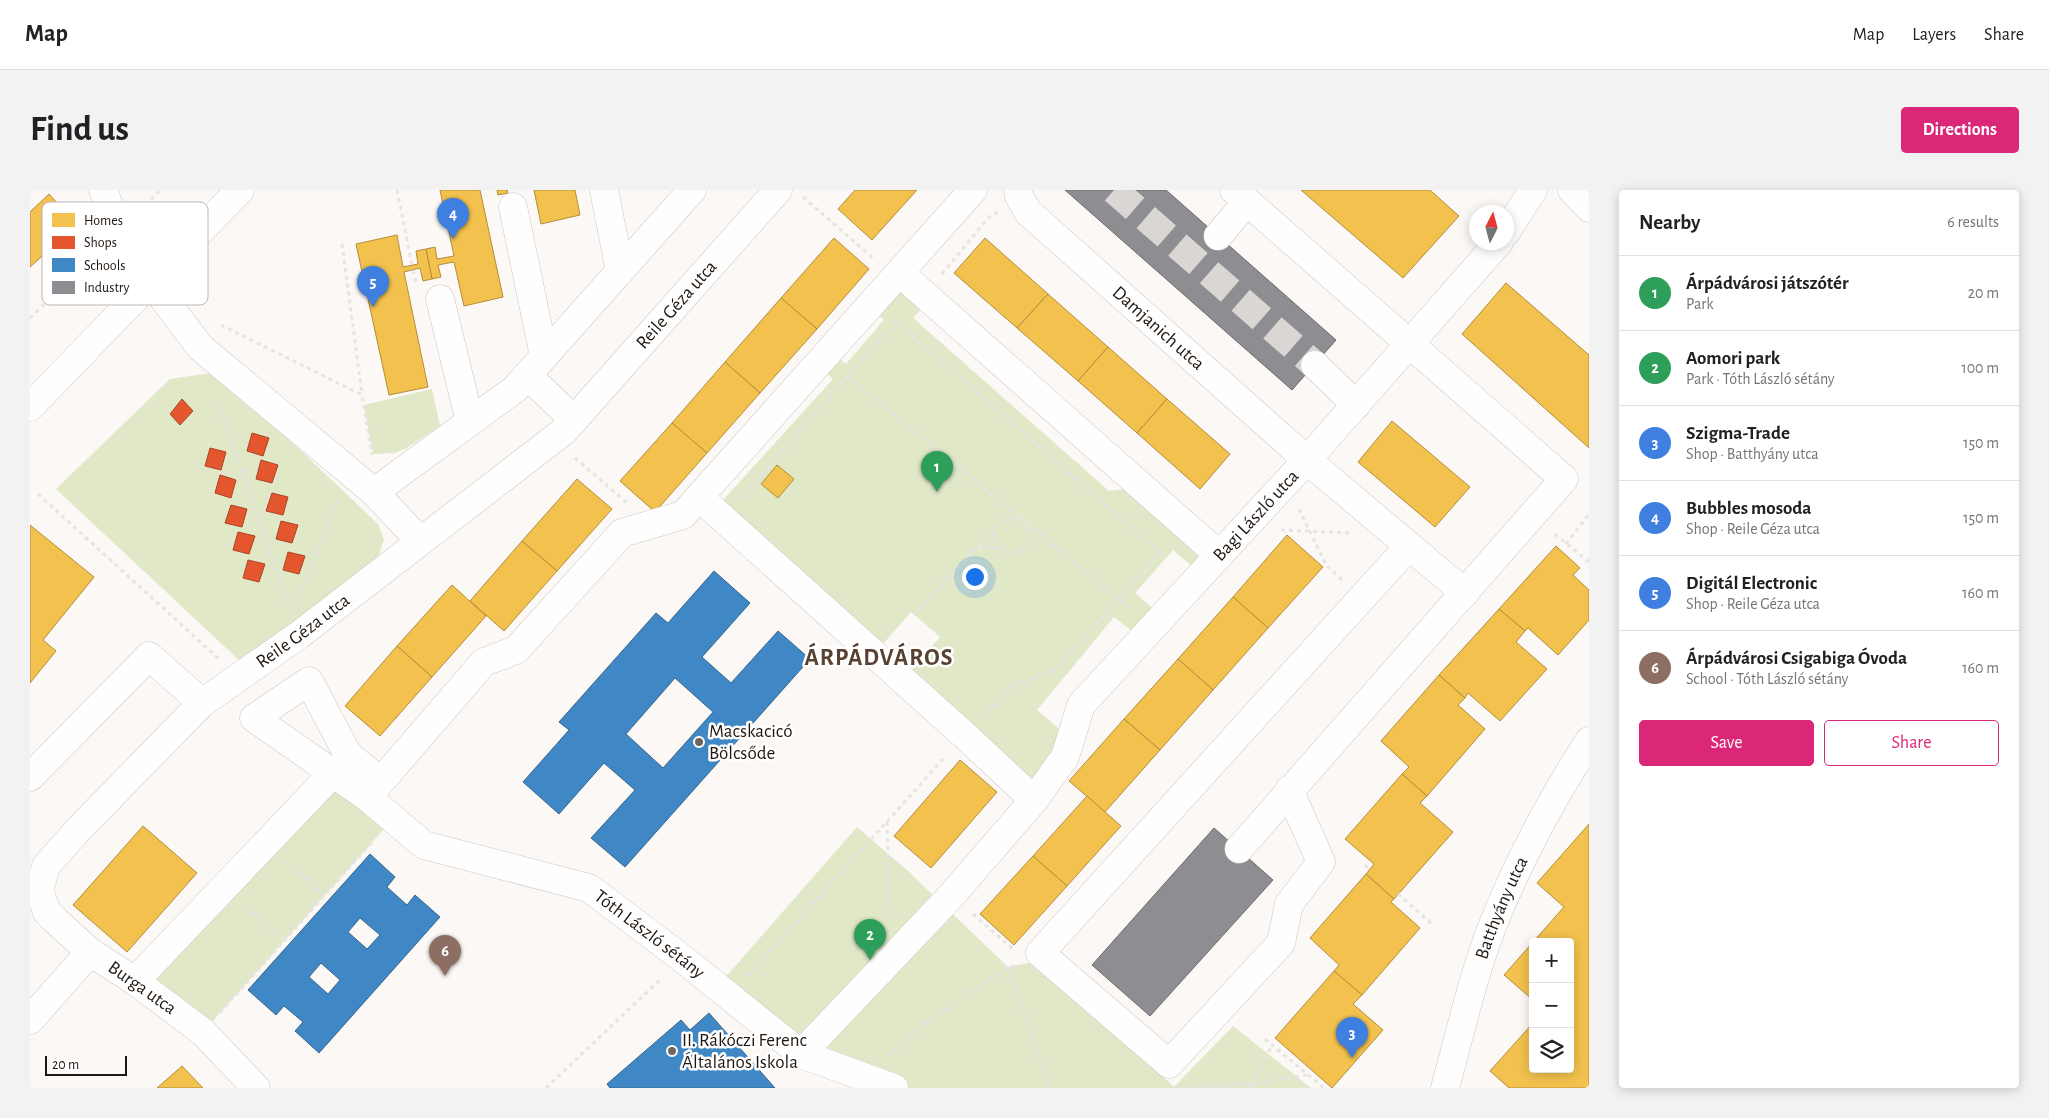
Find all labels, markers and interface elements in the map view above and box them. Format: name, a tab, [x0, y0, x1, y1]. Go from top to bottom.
text: Map	[25, 22, 68, 46]
text: Map	[1853, 26, 1884, 44]
text: Layers	[1912, 26, 1956, 44]
text: Share	[1984, 26, 2024, 44]
button: Directions	[1901, 107, 2019, 153]
text: Find us	[30, 112, 129, 147]
pin: 4	[437, 198, 469, 239]
legend	[42, 202, 208, 305]
north arrow	[1469, 205, 1514, 250]
text: Nearby	[1639, 212, 1700, 233]
text: Homes	[84, 214, 123, 228]
text: 6 results	[1947, 214, 1999, 230]
text: Shops	[84, 236, 117, 250]
street label: Reile Géza utca	[632, 257, 720, 352]
text: Schools	[84, 259, 125, 273]
pin: 5	[357, 266, 389, 307]
text: Árpádvárosi játszótér	[1686, 274, 1849, 293]
text: Industry	[84, 281, 130, 295]
street label: Damjanich utca	[1109, 282, 1208, 374]
text: 1	[1652, 285, 1658, 301]
text: 20 m	[1968, 285, 1999, 301]
text: Park	[1686, 296, 1714, 312]
text: Aomori park	[1686, 349, 1780, 368]
text: 2	[1651, 360, 1659, 376]
text: 100 m	[1961, 360, 1999, 376]
text: Park · Tóth László sétány	[1686, 371, 1835, 387]
text: Szigma-Trade	[1686, 424, 1790, 443]
text: 3	[1652, 435, 1658, 451]
text: 150 m	[1963, 435, 1999, 451]
text: Shop · Batthyány utca	[1686, 446, 1819, 462]
pin: 1	[921, 451, 953, 492]
street label: Bagi László utca	[1209, 466, 1302, 565]
text: Bubbles mosoda	[1686, 499, 1811, 518]
text: 4	[1651, 510, 1659, 526]
text: 150 m	[1963, 510, 1999, 526]
text: Shop · Reile Géza utca	[1686, 521, 1820, 537]
your location	[962, 564, 988, 590]
text: Digitál Electronic	[1686, 574, 1817, 593]
text: 5	[1652, 585, 1658, 601]
text: 160 m	[1962, 585, 1999, 601]
street label: Reile Géza utca	[253, 590, 353, 671]
text: Shop · Reile Géza utca	[1686, 596, 1820, 612]
district label: ÁRPÁDVÁROS	[804, 642, 954, 670]
text: Árpádvárosi Csigabiga Óvoda	[1686, 649, 1907, 668]
text: 6	[1651, 660, 1659, 676]
text: 160 m	[1962, 660, 1999, 676]
text: School · Tóth László sétány	[1686, 671, 1848, 687]
button: Save	[1639, 720, 1814, 766]
button: Share	[1824, 720, 1999, 766]
place label: Macskacicó Bölcsőde	[709, 722, 793, 763]
marker: Macskacicó Bölcsőde	[693, 736, 705, 748]
street label: Batthyány utca	[1472, 853, 1531, 961]
street label: Tóth László sétány	[591, 886, 708, 982]
pin: 2	[854, 919, 886, 960]
pin: 6	[429, 935, 461, 976]
map controls	[1529, 938, 1574, 1073]
button: +	[1529, 938, 1574, 983]
street label: Burga utca	[105, 958, 180, 1018]
button: −	[1529, 983, 1574, 1028]
pin: 3	[1336, 1017, 1368, 1058]
button: layers	[1529, 1028, 1574, 1073]
place label: II. Rákóczi Ferenc Általános Iskola	[682, 1031, 807, 1072]
marker: II. Rákóczi Ferenc Általános Iskola	[666, 1045, 678, 1057]
scale bar	[45, 1053, 128, 1076]
text: 20 m	[52, 1058, 79, 1072]

